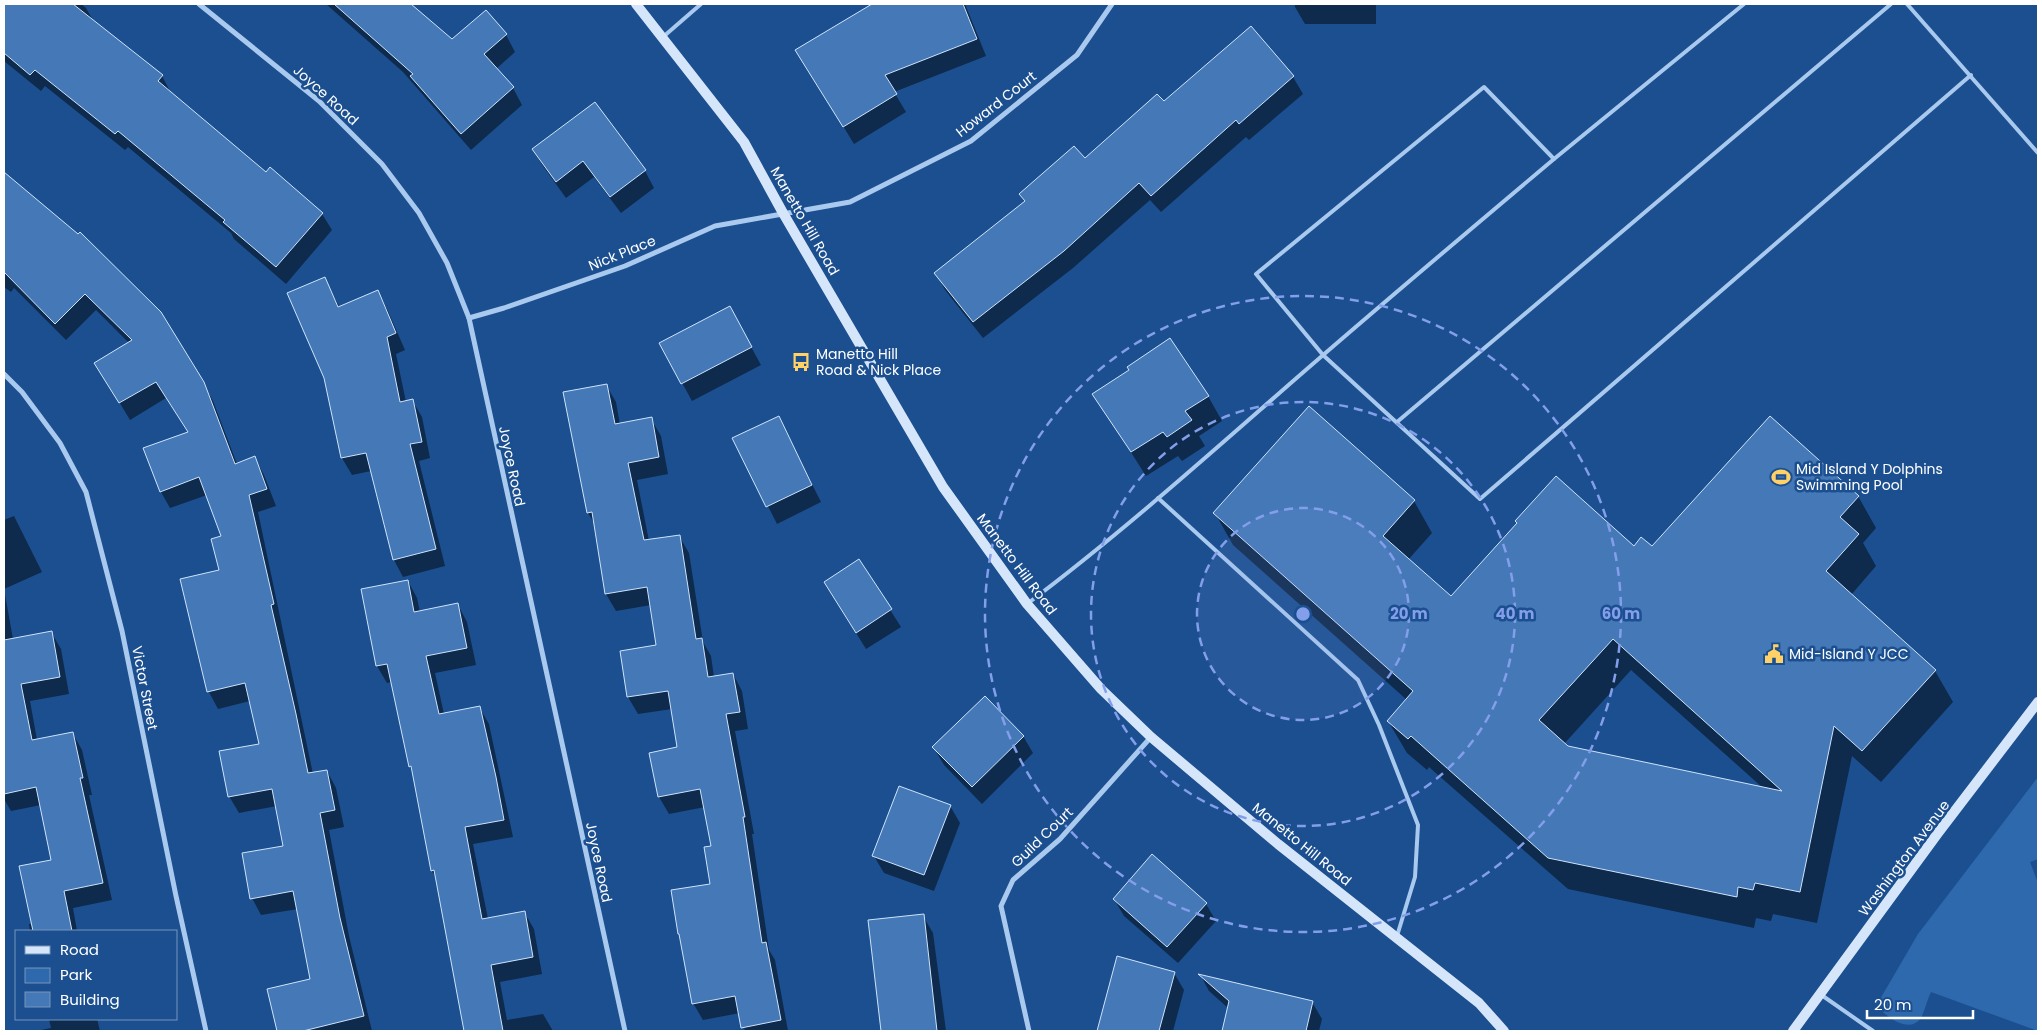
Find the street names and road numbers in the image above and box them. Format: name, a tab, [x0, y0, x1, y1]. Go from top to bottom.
street label: Joyce Road	[289, 60, 363, 130]
street label: Howard Court	[952, 66, 1040, 142]
street label: Manetto Hill Road	[766, 163, 844, 279]
street label: Nick Place	[585, 230, 659, 276]
street label: Joyce Road	[494, 424, 530, 508]
street label: Manetto Hill Road	[972, 509, 1062, 619]
street label: Victor Street	[127, 644, 163, 732]
street label: Washington Avenue	[1854, 796, 1954, 920]
street label: Manetto Hill Road	[1248, 798, 1356, 890]
street label: Guild Court	[1007, 802, 1077, 872]
street label: Joyce Road	[581, 820, 617, 904]

